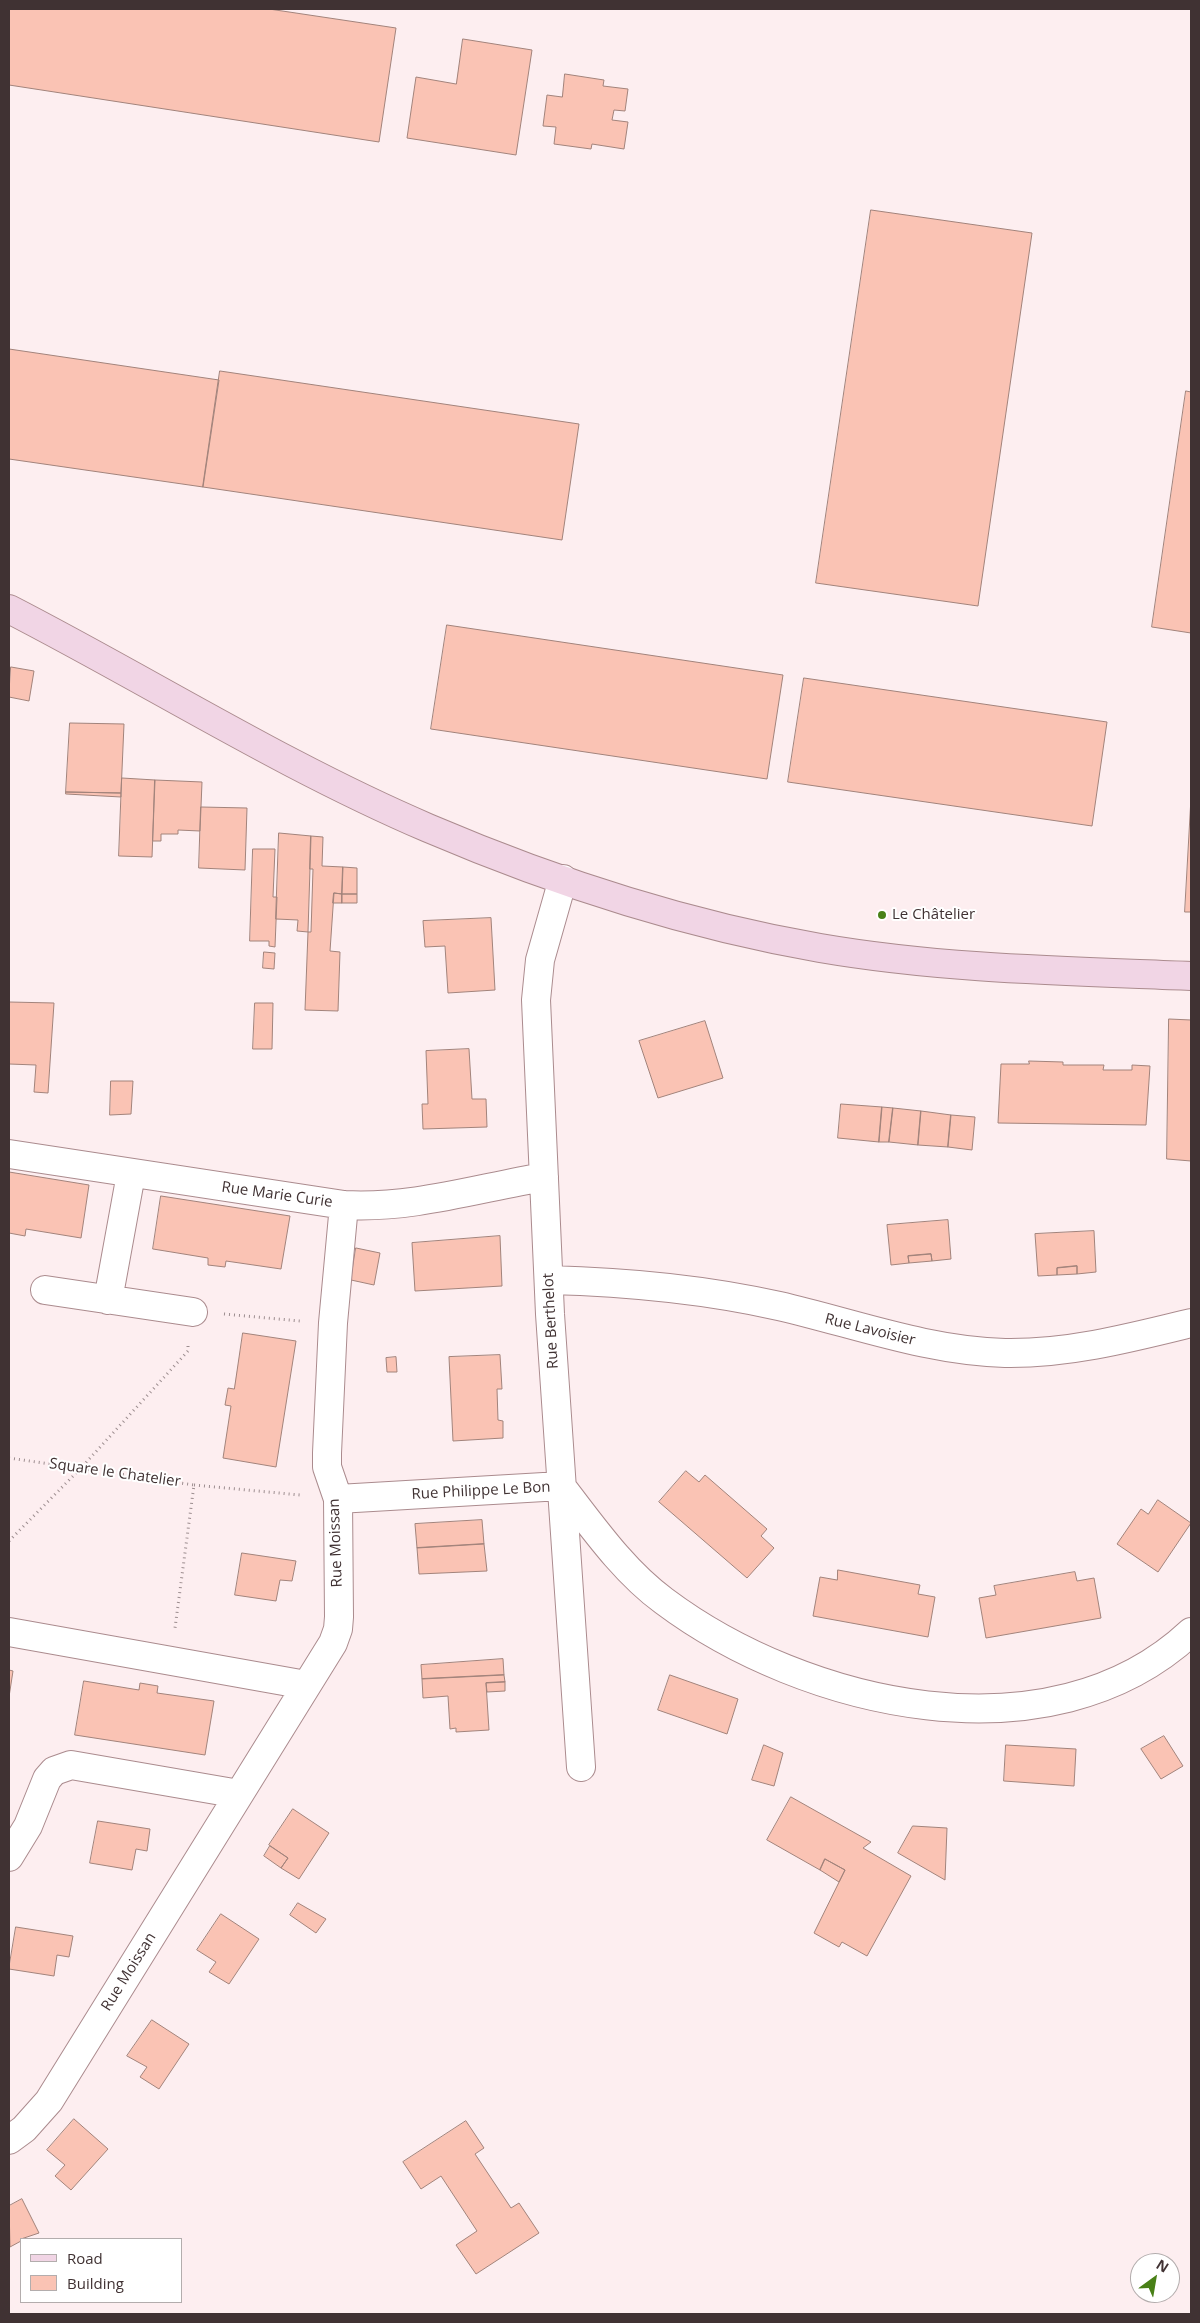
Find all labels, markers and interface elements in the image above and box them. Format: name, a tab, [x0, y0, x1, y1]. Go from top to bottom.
place label: Le Châtelier	[892, 906, 975, 924]
marker: Le Châtelier	[876, 909, 888, 921]
street label: Rue Marie Curie	[220, 1178, 334, 1212]
street label: Rue Berthelot	[539, 1273, 563, 1369]
street label: Rue Lavoisier	[823, 1310, 917, 1350]
street label: Square le Chatelier	[48, 1455, 182, 1491]
street label: Rue Philippe Le Bon	[411, 1478, 551, 1504]
street label: Rue Moissan	[325, 1498, 347, 1588]
street label: Rue Moissan	[98, 1930, 160, 2014]
legend	[20, 2238, 182, 2303]
text: Road	[67, 2248, 103, 2268]
north arrow	[1130, 2253, 1180, 2303]
text: N	[1153, 2255, 1173, 2277]
text: Building	[67, 2273, 124, 2293]

